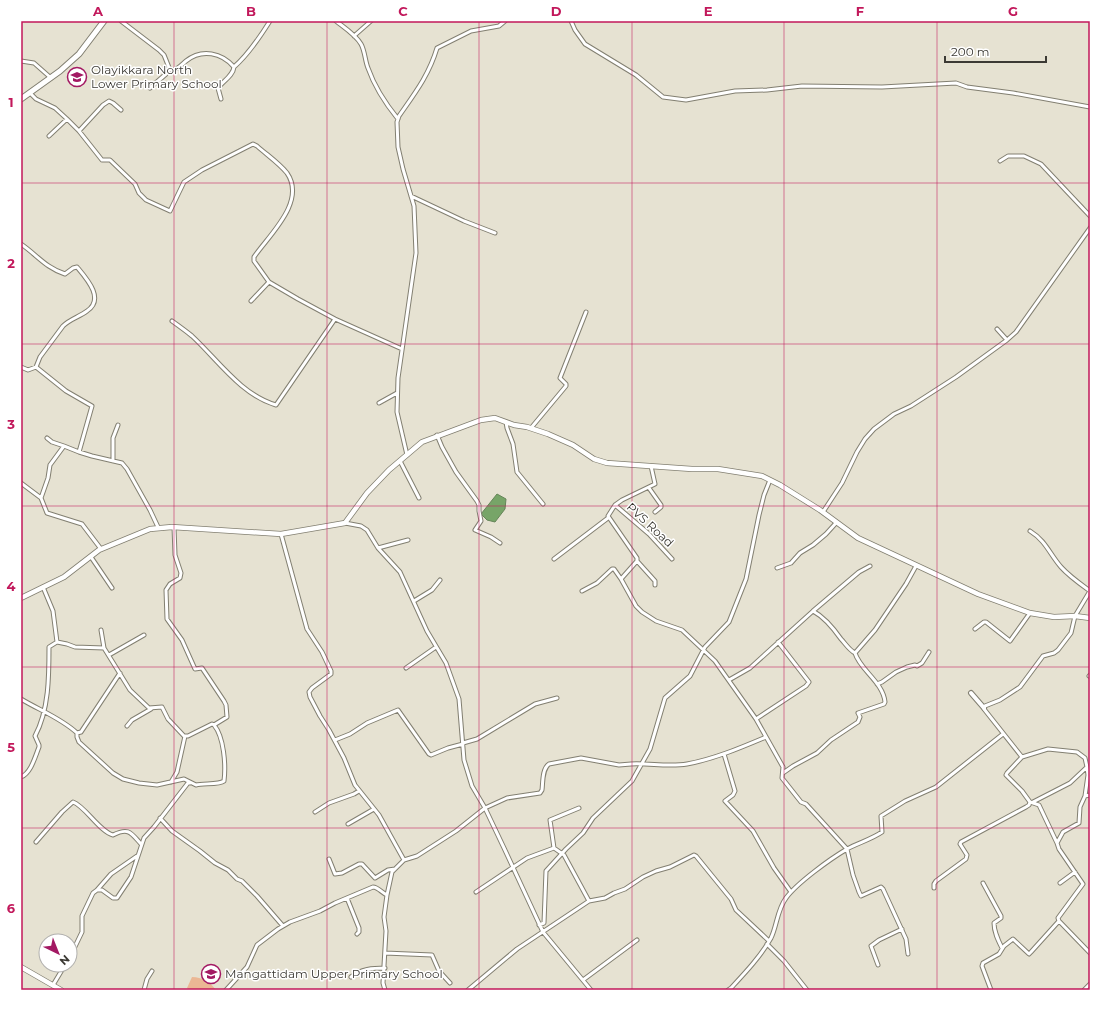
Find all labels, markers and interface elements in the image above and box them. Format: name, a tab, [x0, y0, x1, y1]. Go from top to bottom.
text: A	[92, 3, 104, 19]
text: B	[246, 3, 256, 19]
text: C	[398, 3, 408, 19]
text: D	[551, 3, 562, 19]
text: E	[704, 3, 713, 19]
text: F	[856, 3, 864, 19]
text: G	[1008, 3, 1018, 19]
scale bar	[945, 38, 1046, 64]
text: 200 m	[951, 44, 990, 59]
place label: Olayikkara North Lower Primary School	[91, 62, 222, 91]
school or university icon: Olayikkara North Lower Primary School	[66, 66, 88, 88]
text: 1	[8, 94, 14, 110]
text: 2	[7, 255, 15, 271]
text: 3	[6, 416, 15, 432]
street label: PVS Road	[624, 499, 677, 550]
text: 4	[7, 578, 16, 594]
text: 5	[7, 739, 15, 755]
text: 6	[7, 900, 16, 916]
north arrow	[38, 933, 78, 973]
text: N	[57, 952, 73, 968]
school or university icon: Mangattidam Upper Primary School	[200, 963, 222, 985]
place label: Mangattidam Upper Primary School	[225, 966, 443, 981]

